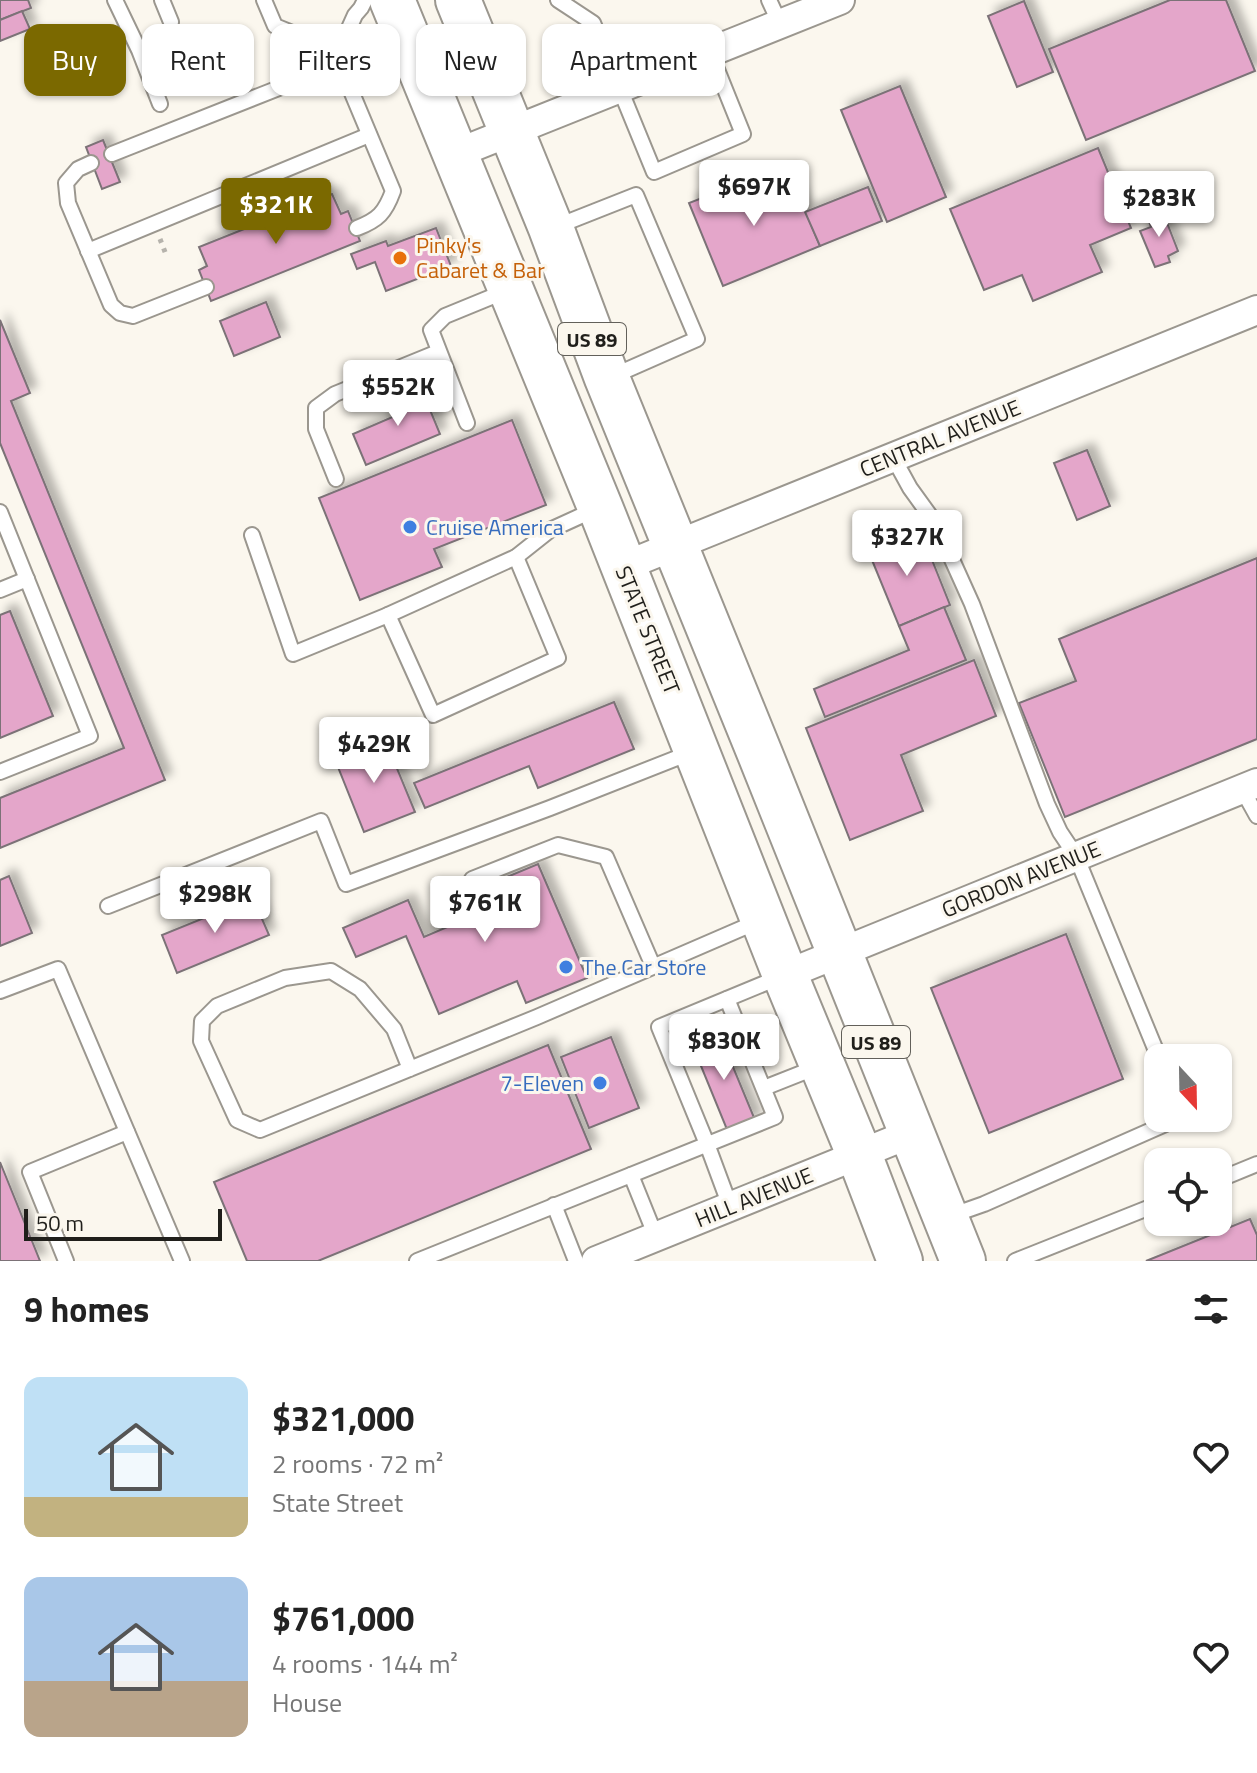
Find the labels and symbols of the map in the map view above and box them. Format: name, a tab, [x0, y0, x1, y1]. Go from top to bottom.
pin: $697K	[698, 160, 810, 228]
pin: $283K	[1103, 171, 1215, 239]
pin: $321K	[220, 178, 332, 246]
place label: Pinky's Cabaret & Bar	[416, 228, 545, 287]
marker: Pinky's Cabaret & Bar	[391, 249, 409, 267]
road number: US 89	[558, 323, 626, 355]
pin: $552K	[342, 360, 454, 428]
street label: CENTRAL AVENUE	[854, 390, 1026, 486]
place label: Cruise America	[426, 510, 564, 544]
pin: $327K	[851, 510, 963, 578]
marker: Cruise America	[401, 518, 419, 536]
street label: STATE STREET	[607, 561, 689, 700]
pin: $429K	[318, 717, 430, 785]
street label: GORDON AVENUE	[936, 832, 1106, 926]
pin: $298K	[159, 867, 271, 935]
pin: $761K	[429, 876, 541, 944]
place label: The Car Store	[582, 950, 706, 984]
marker: The Car Store	[557, 958, 575, 976]
pin: $830K	[668, 1014, 780, 1082]
road number: US 89	[842, 1026, 910, 1058]
north arrow	[1144, 1044, 1232, 1132]
place label: 7-Eleven	[501, 1066, 584, 1100]
marker: 7-Eleven	[591, 1074, 609, 1092]
street label: HILL AVENUE	[690, 1158, 818, 1236]
scale bar	[24, 1205, 222, 1241]

